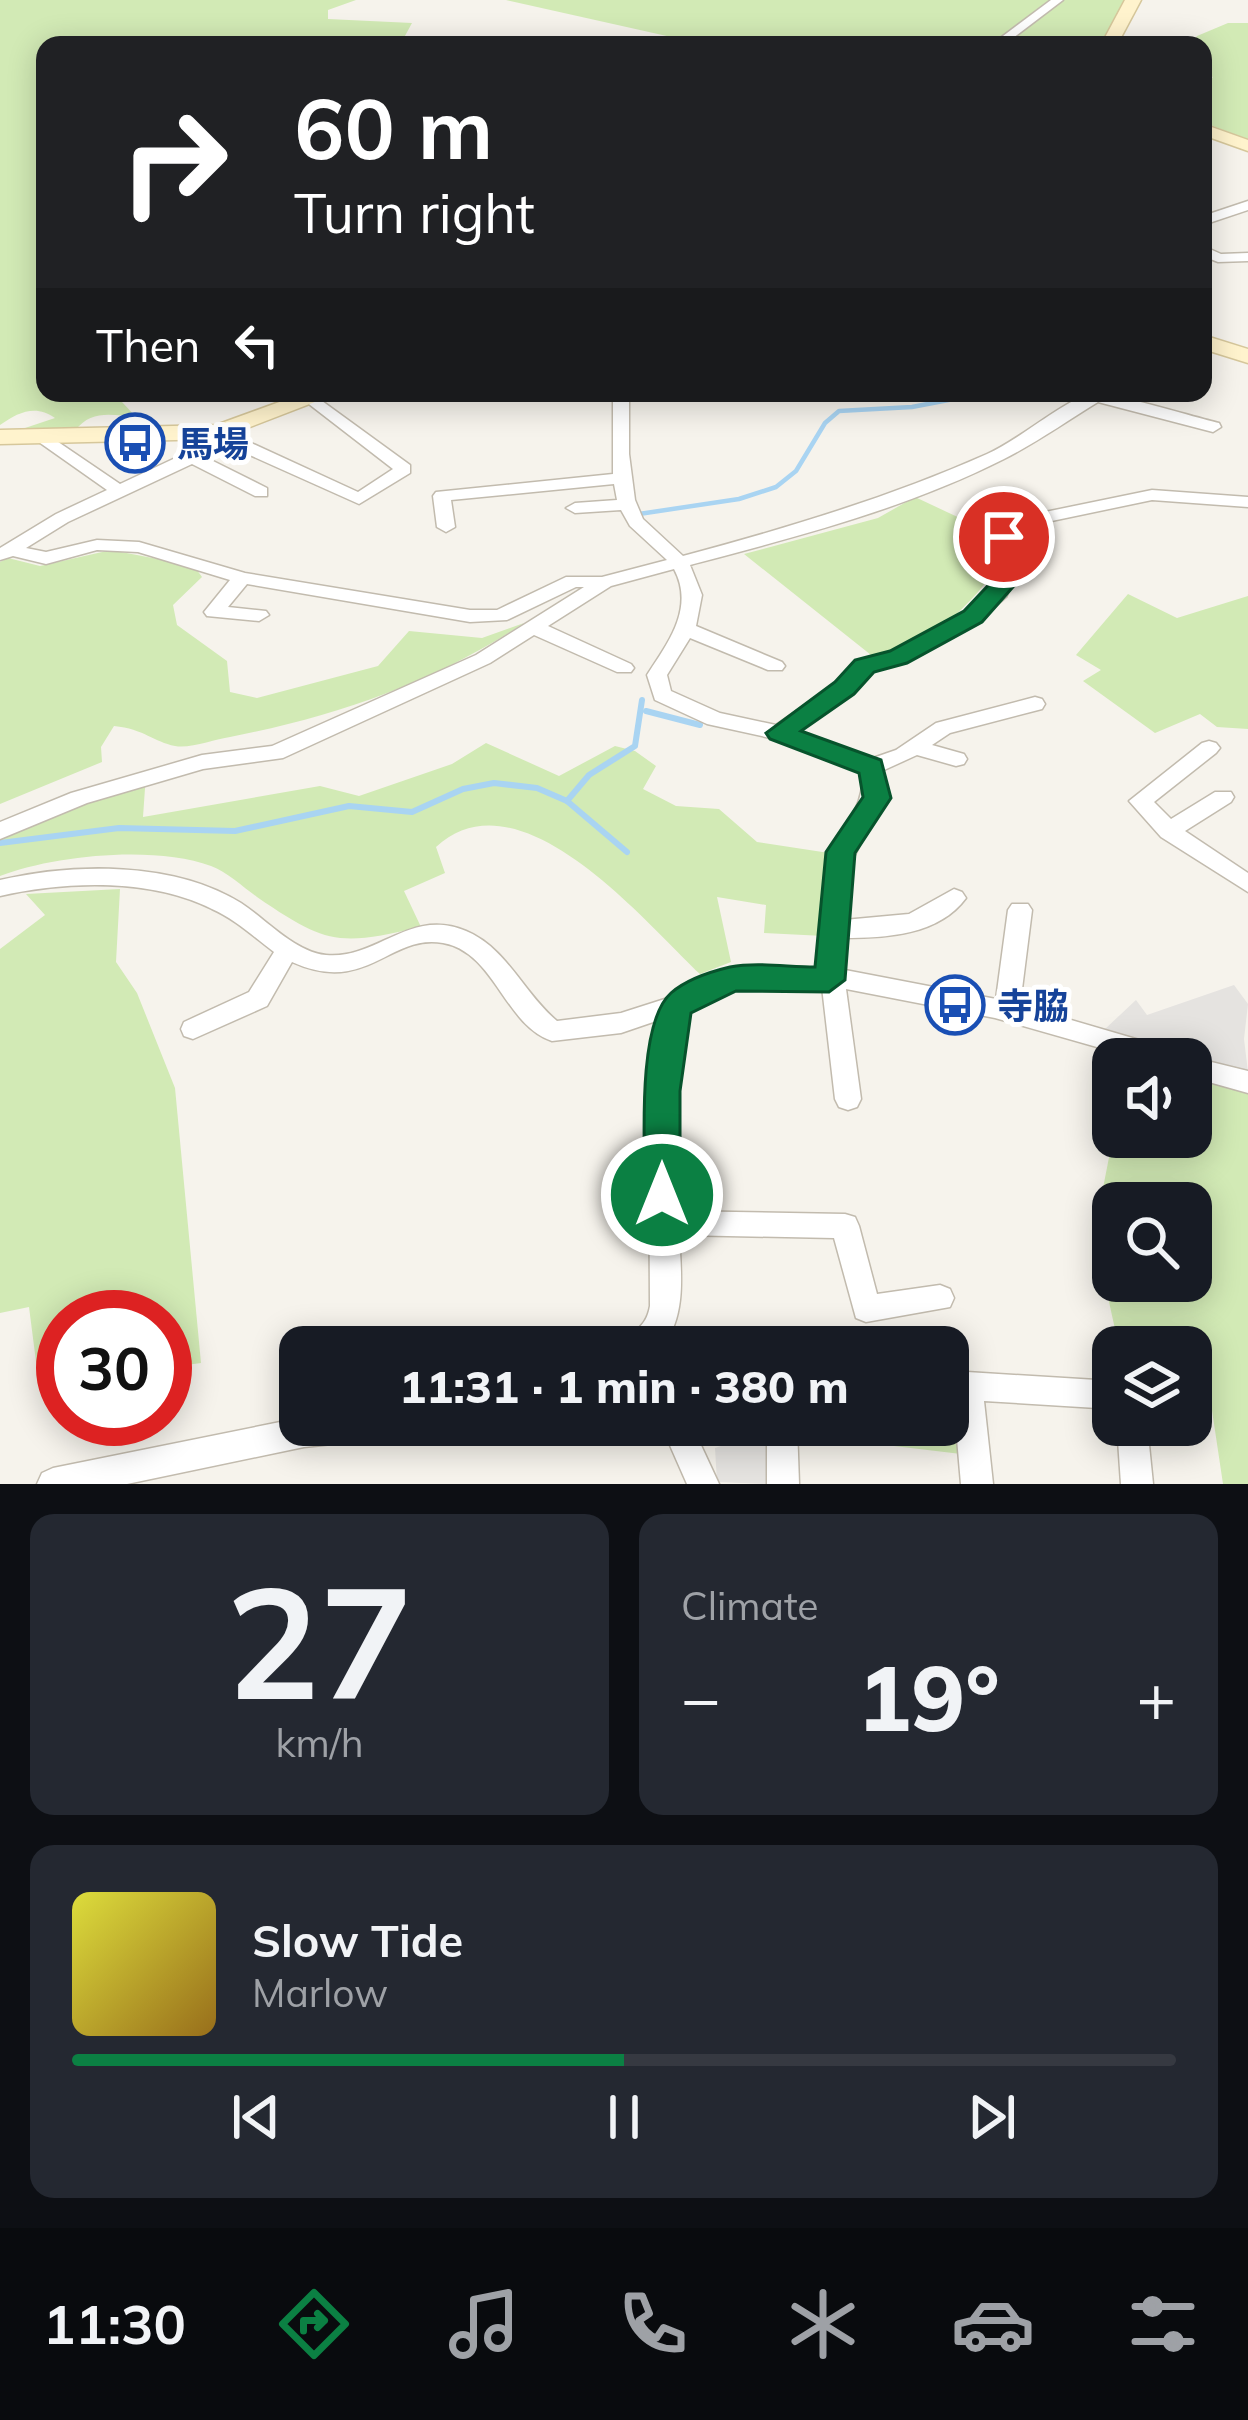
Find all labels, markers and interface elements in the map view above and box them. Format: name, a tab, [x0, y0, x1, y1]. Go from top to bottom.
text: 60 m	[294, 75, 493, 180]
icon: right	[96, 84, 252, 240]
text: Turn right	[294, 179, 535, 247]
icon: left	[224, 312, 290, 378]
text: Then	[96, 317, 200, 373]
bus stop icon: 馬場	[104, 412, 166, 474]
place label: 馬場	[177, 421, 249, 466]
pin	[953, 486, 1055, 588]
icon: arrive	[971, 504, 1037, 570]
bus stop icon: 寺脇	[924, 974, 986, 1036]
place label: 寺脇	[997, 983, 1069, 1028]
map controls	[1092, 1038, 1212, 1446]
button: sound	[1092, 1038, 1212, 1158]
position arrow	[599, 1132, 725, 1258]
button: search	[1092, 1182, 1212, 1302]
speed limit sign: 30	[36, 1290, 192, 1446]
button: layers	[1092, 1326, 1212, 1446]
text: 11:31 · 1 min · 380 m	[399, 1358, 849, 1414]
text: 27	[226, 1542, 413, 1738]
text: Climate	[681, 1581, 819, 1630]
text: 19°	[857, 1641, 1000, 1754]
text: −	[681, 1656, 721, 1739]
text: +	[1136, 1656, 1176, 1739]
text: km/h	[275, 1718, 364, 1767]
text: Slow Tide	[252, 1912, 463, 1968]
text: Marlow	[252, 1968, 388, 2017]
icon: previous	[223, 2084, 289, 2150]
icon: pause	[591, 2084, 657, 2150]
icon: next	[959, 2084, 1025, 2150]
icon: directions	[272, 2282, 356, 2366]
icon: music	[442, 2282, 526, 2366]
icon: phone	[611, 2282, 695, 2366]
icon: climate	[781, 2282, 865, 2366]
icon: car	[951, 2282, 1035, 2366]
icon: filters	[1121, 2282, 1205, 2366]
text: 11:30	[43, 2290, 186, 2358]

